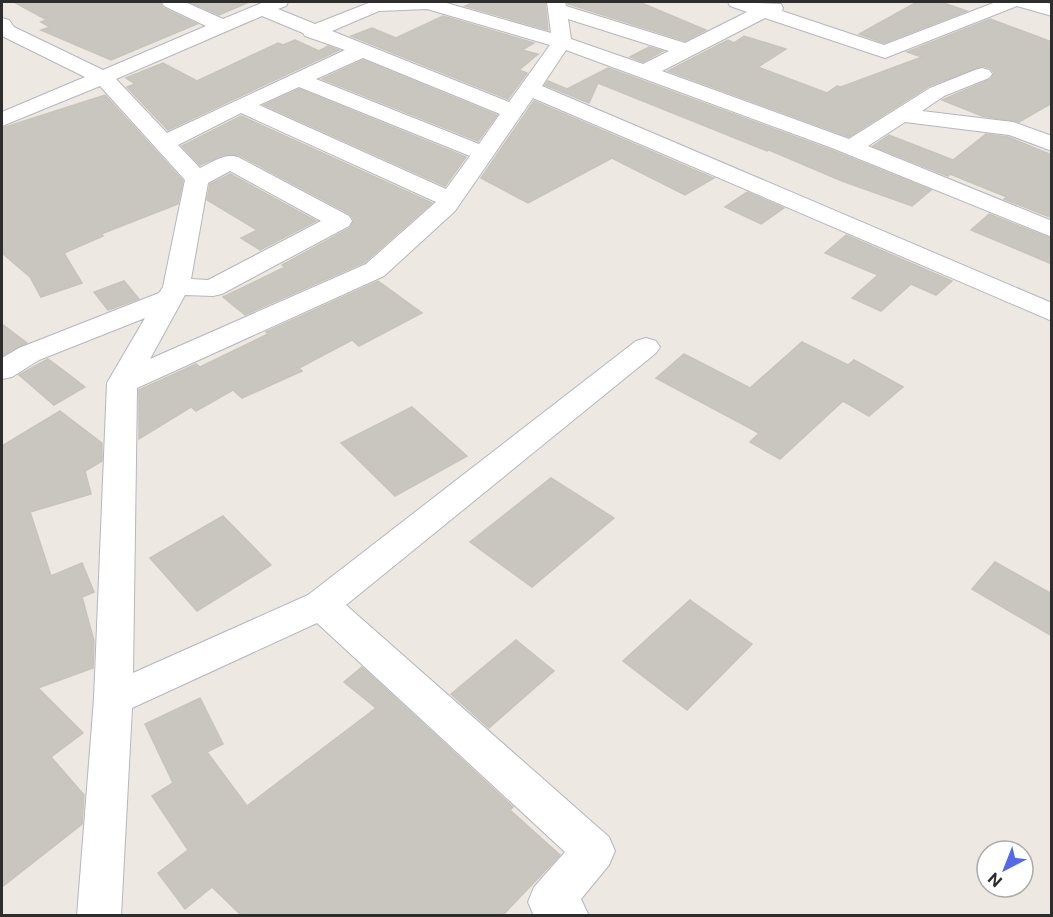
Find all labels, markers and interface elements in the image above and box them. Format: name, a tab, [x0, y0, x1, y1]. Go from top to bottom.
north arrow	[975, 839, 1035, 899]
text: N	[984, 869, 1006, 891]

